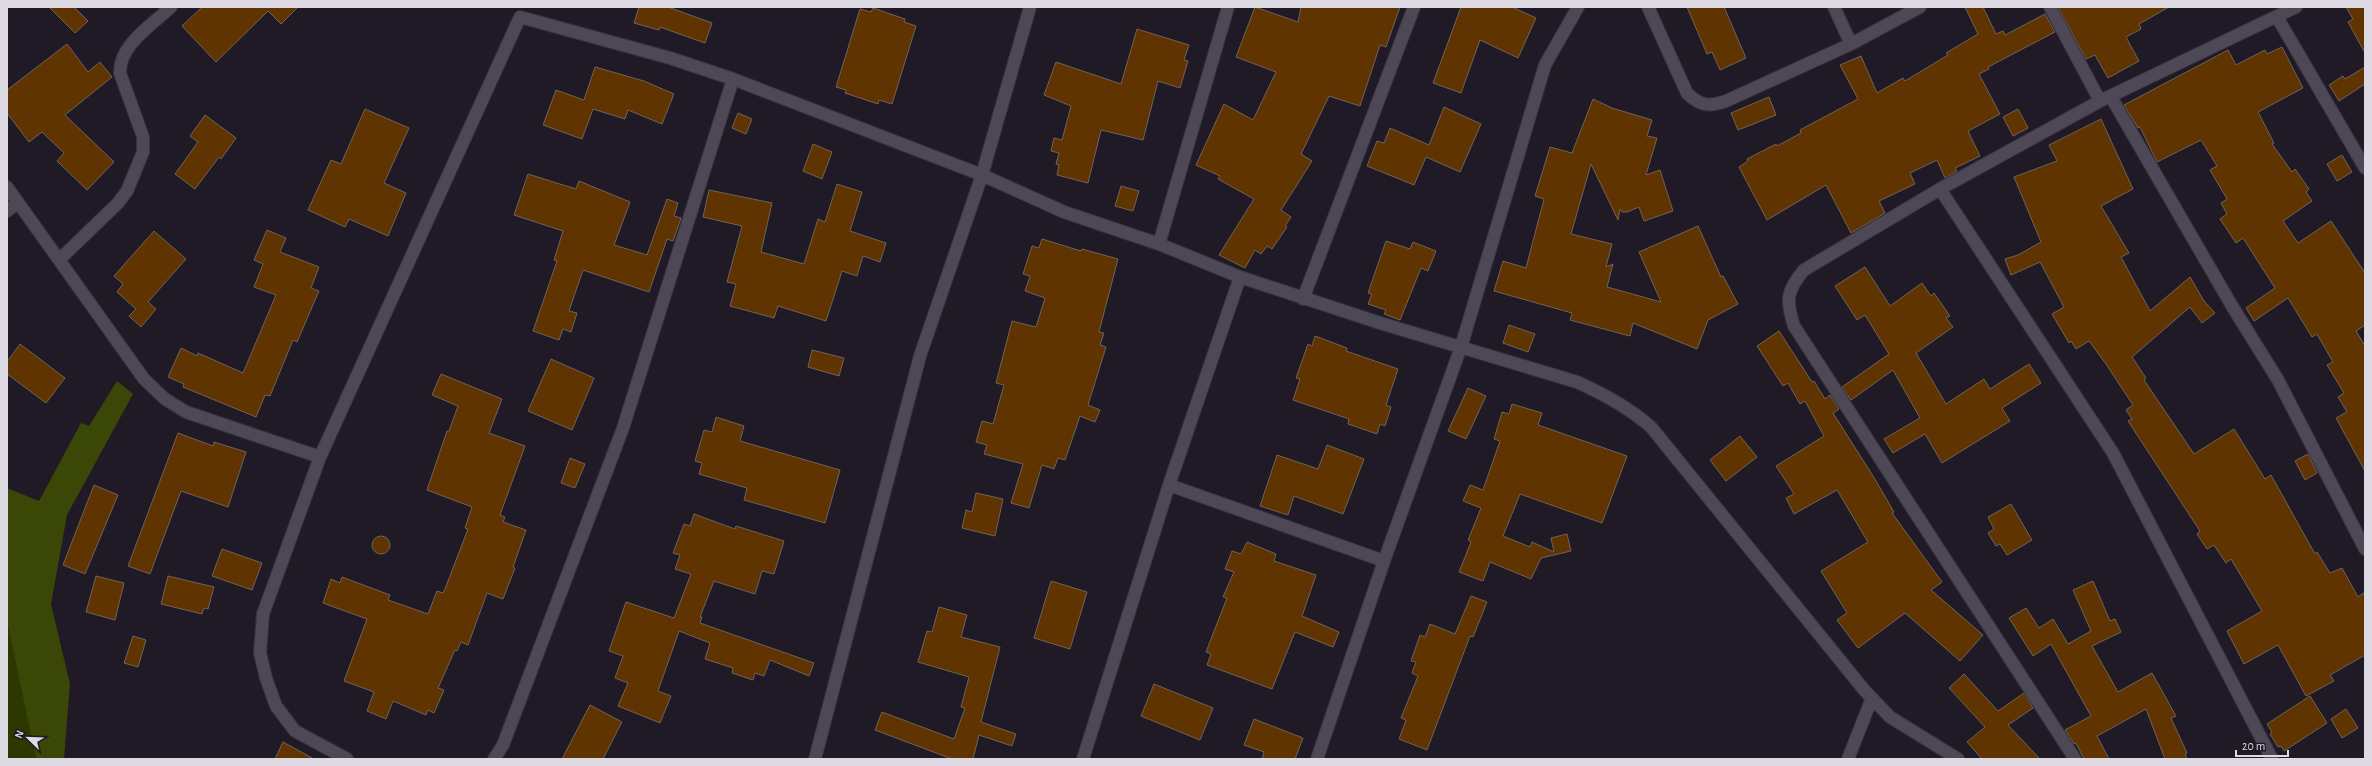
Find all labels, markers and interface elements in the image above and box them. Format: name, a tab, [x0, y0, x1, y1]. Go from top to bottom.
north arrow	[8, 718, 48, 758]
text: N	[13, 729, 26, 740]
scale bar	[2236, 732, 2288, 758]
text: 20 m	[2242, 740, 2265, 752]

